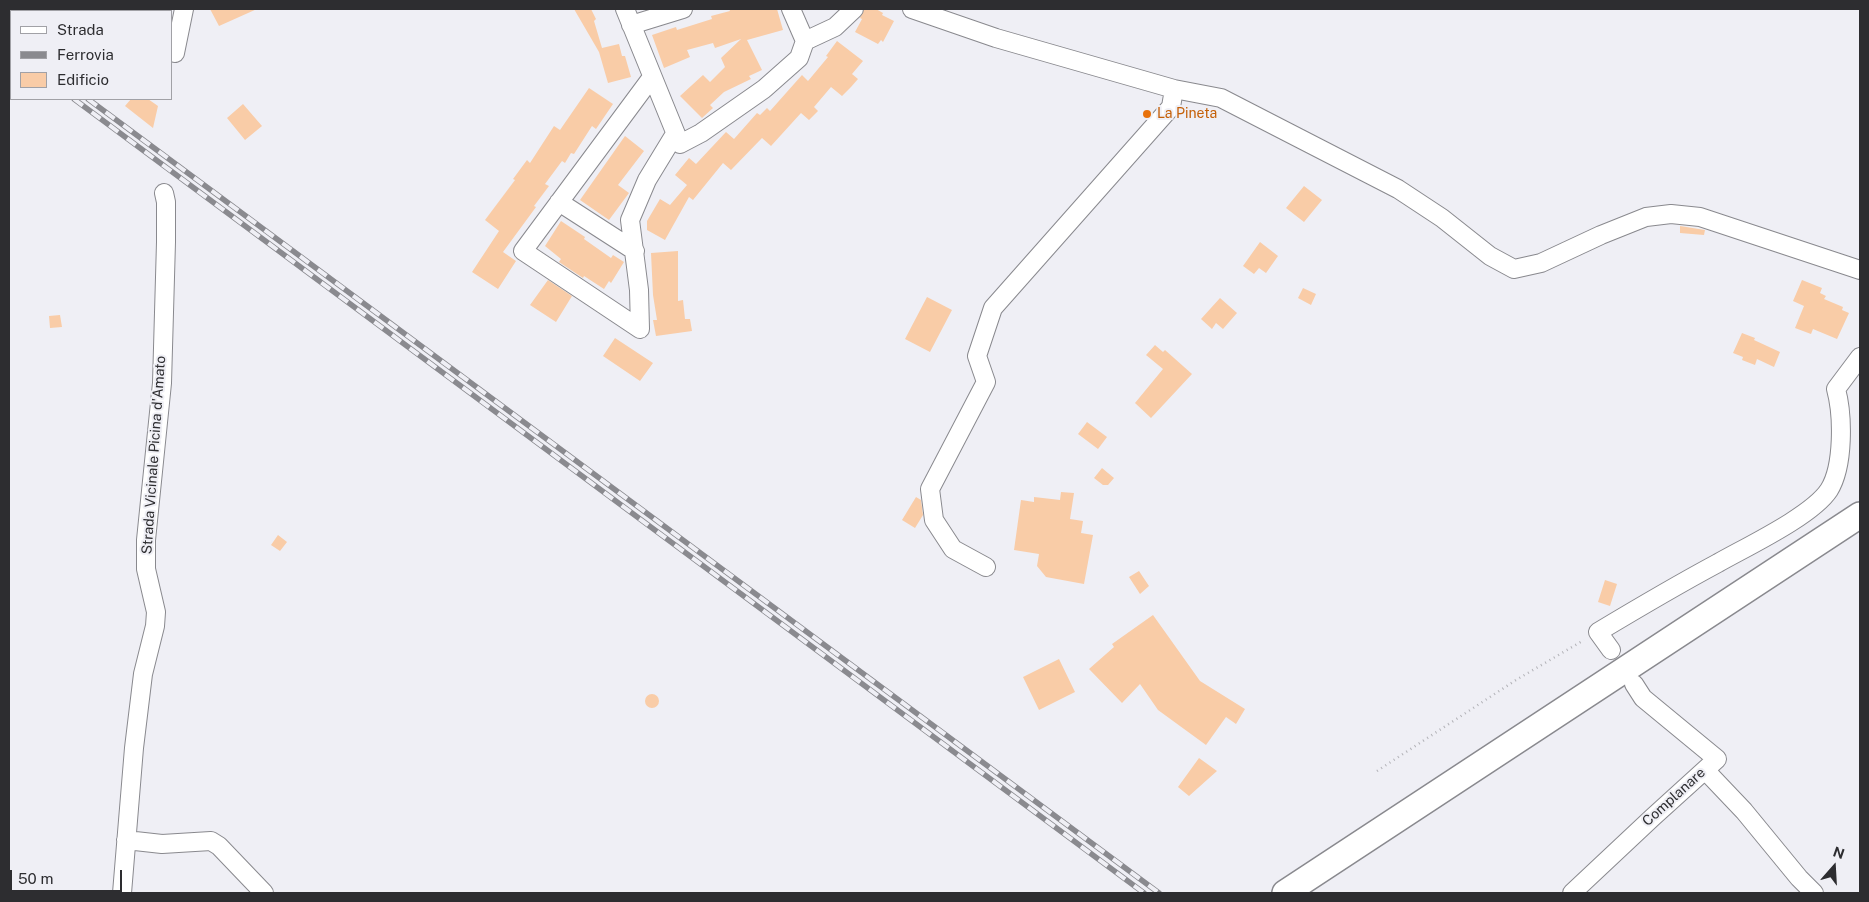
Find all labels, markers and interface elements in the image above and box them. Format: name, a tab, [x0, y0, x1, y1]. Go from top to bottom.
legend	[10, 10, 172, 100]
text: Strada	[57, 21, 104, 38]
text: Ferrovia	[57, 46, 114, 63]
text: Edificio	[57, 71, 109, 88]
place label: La Pineta	[1157, 106, 1217, 122]
marker: La Pineta	[1141, 108, 1153, 120]
street label: Strada Vicinale Picina d'Amato	[139, 355, 169, 555]
street label: Complanare	[1639, 764, 1709, 830]
north arrow	[1809, 842, 1859, 892]
text: N	[1831, 843, 1847, 862]
scale bar	[12, 860, 125, 892]
text: 50 m	[18, 870, 53, 887]

